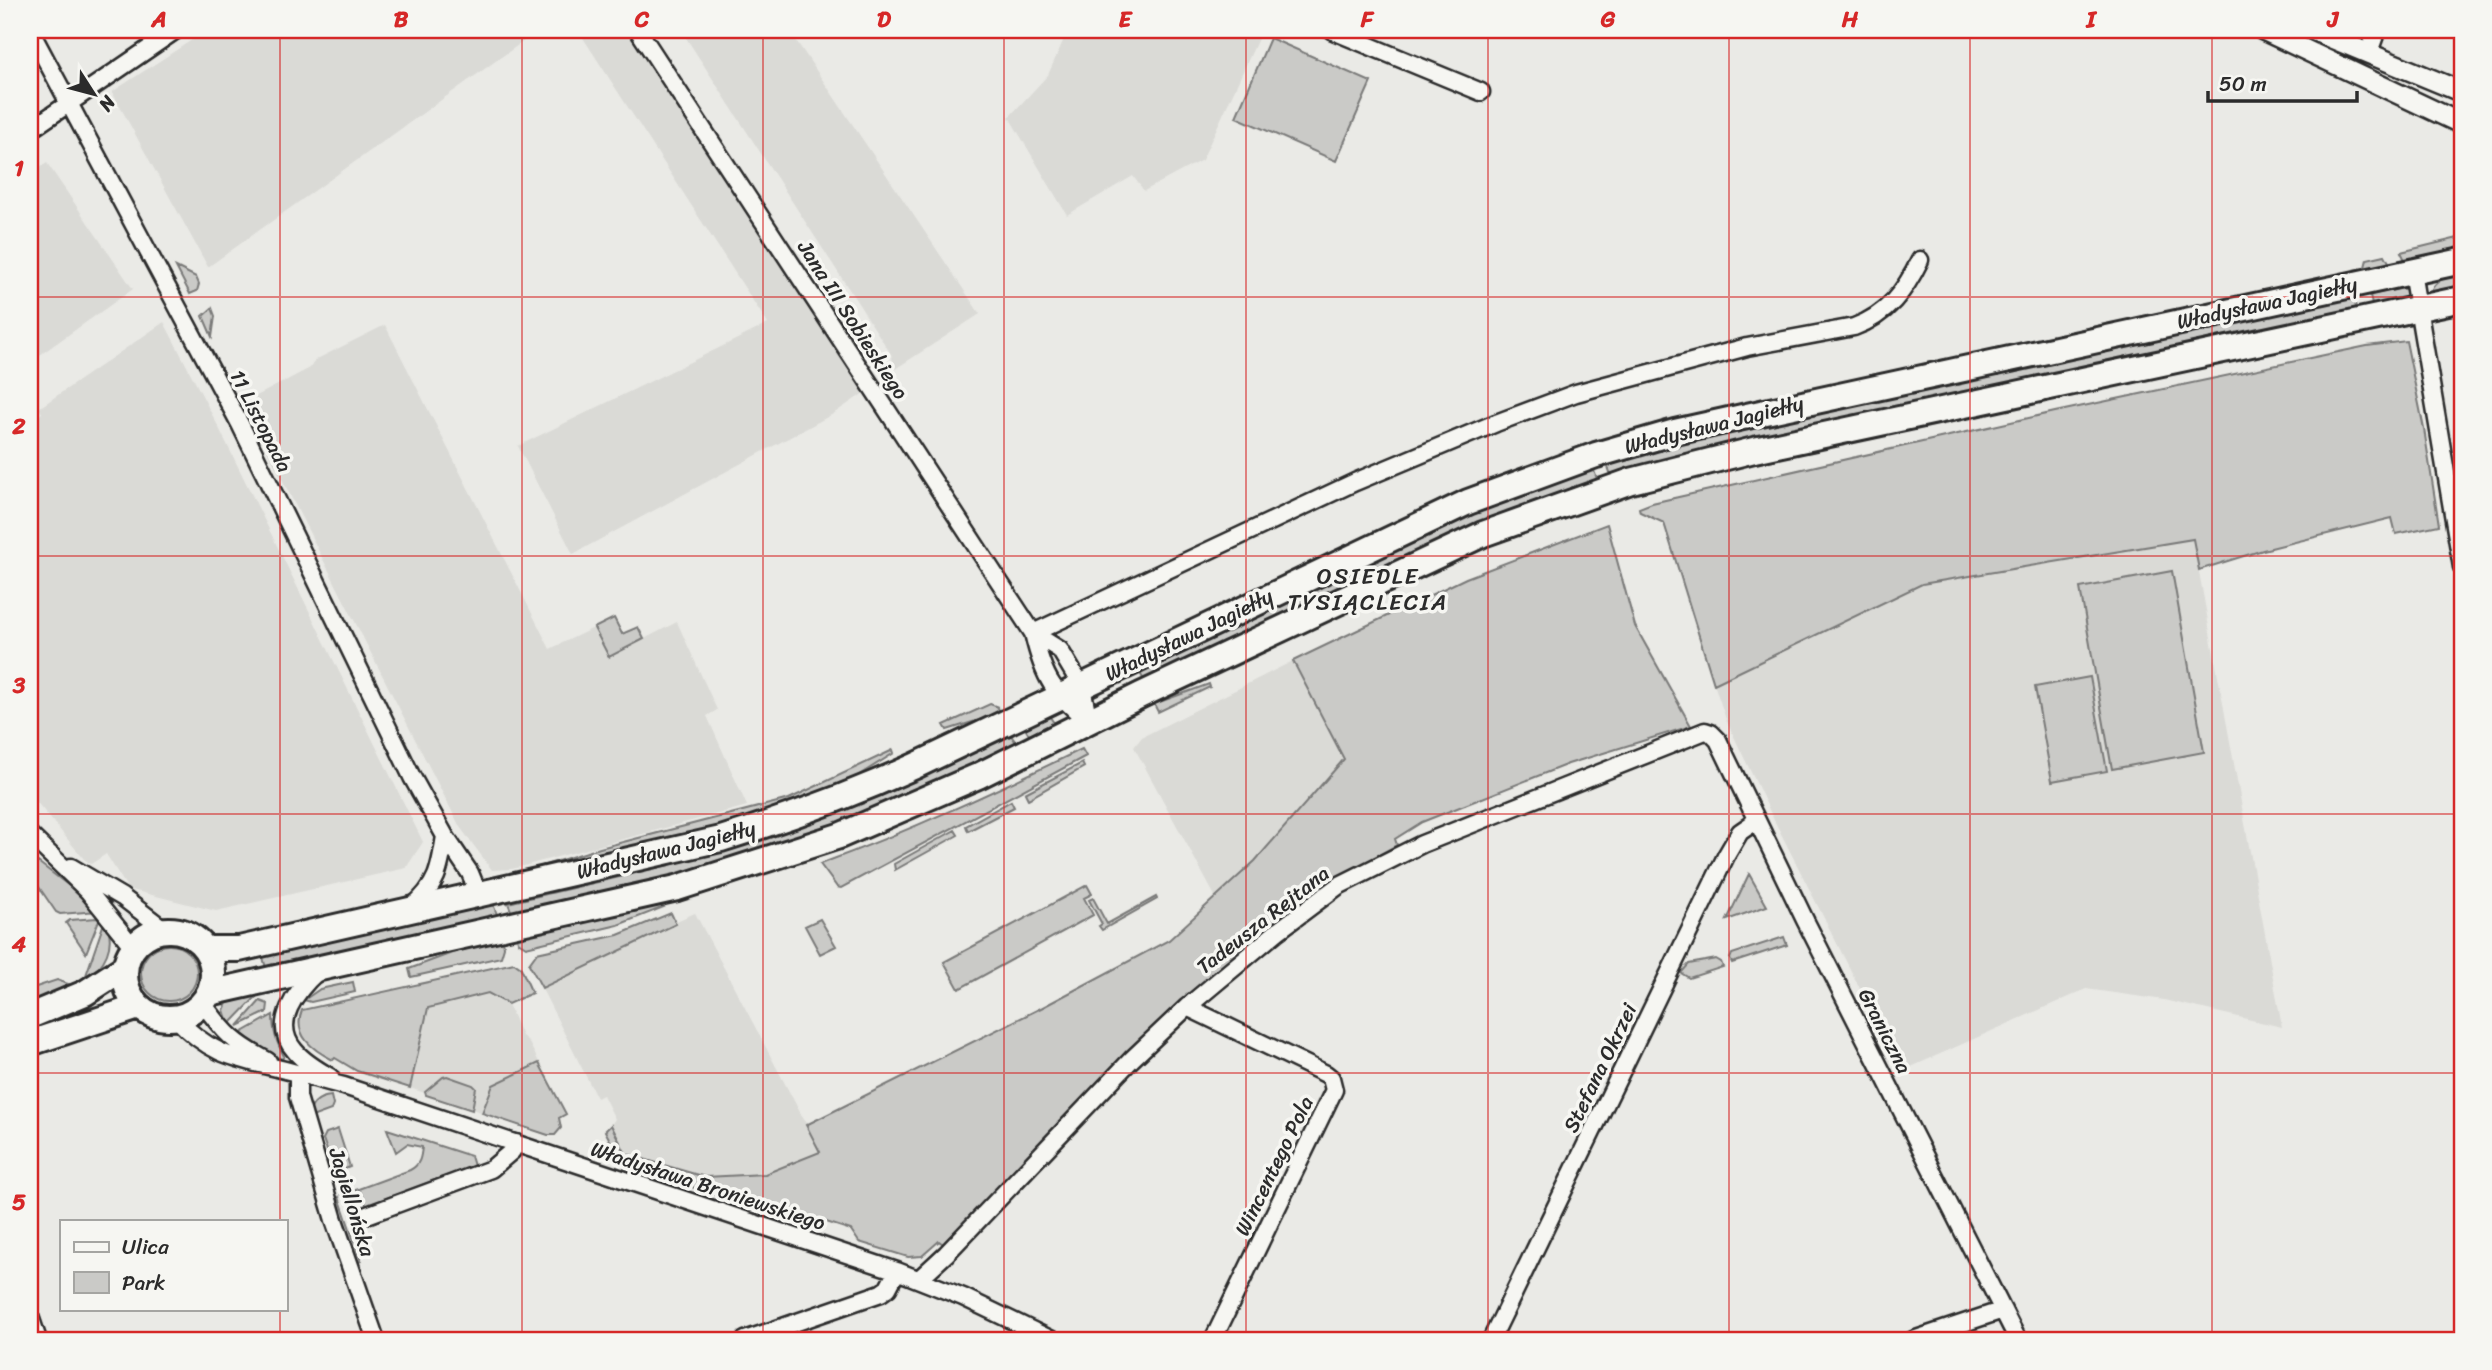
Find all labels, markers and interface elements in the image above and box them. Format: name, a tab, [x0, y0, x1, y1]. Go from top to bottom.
text: A	[150, 0, 167, 40]
text: B	[394, 0, 409, 40]
text: C	[634, 0, 650, 40]
text: D	[877, 0, 892, 40]
text: E	[1119, 0, 1134, 40]
text: F	[1360, 0, 1375, 40]
text: G	[1600, 0, 1616, 40]
text: H	[1841, 0, 1859, 40]
text: I	[2085, 0, 2097, 40]
text: J	[2326, 0, 2340, 40]
north arrow	[60, 60, 130, 130]
scale bar	[2208, 60, 2357, 104]
text: 50 m	[2219, 65, 2267, 103]
text: N	[90, 88, 125, 119]
text: 1	[14, 148, 24, 189]
street label: Jana III Sobieskiego	[786, 232, 919, 408]
street label: Władysława Jagiełły	[2173, 265, 2361, 341]
street label: 11 Listopada	[219, 363, 303, 480]
street label: Władysława Jagiełły	[1620, 384, 1808, 466]
text: 2	[11, 406, 26, 447]
district label: OSIEDLE TYSIĄCLECIA	[1288, 556, 1448, 623]
street label: Władysława Jagiełły	[1098, 578, 1280, 692]
text: 3	[12, 665, 26, 706]
street label: Władysława Jagiełły	[572, 809, 760, 891]
street label: Tadeusza Rejtana	[1188, 855, 1339, 985]
text: 4	[11, 924, 27, 965]
street label: Graniczna	[1847, 982, 1923, 1081]
street label: Stefana Okrzei	[1552, 996, 1648, 1139]
street label: Wincentego Pola	[1224, 1089, 1325, 1243]
street label: Władysława Broniewskiego	[586, 1130, 830, 1242]
street label: Jagiellońska	[317, 1142, 387, 1262]
text: 5	[12, 1182, 26, 1223]
legend	[60, 1220, 287, 1310]
text: Ulica	[122, 1228, 169, 1266]
text: Park	[122, 1264, 165, 1302]

